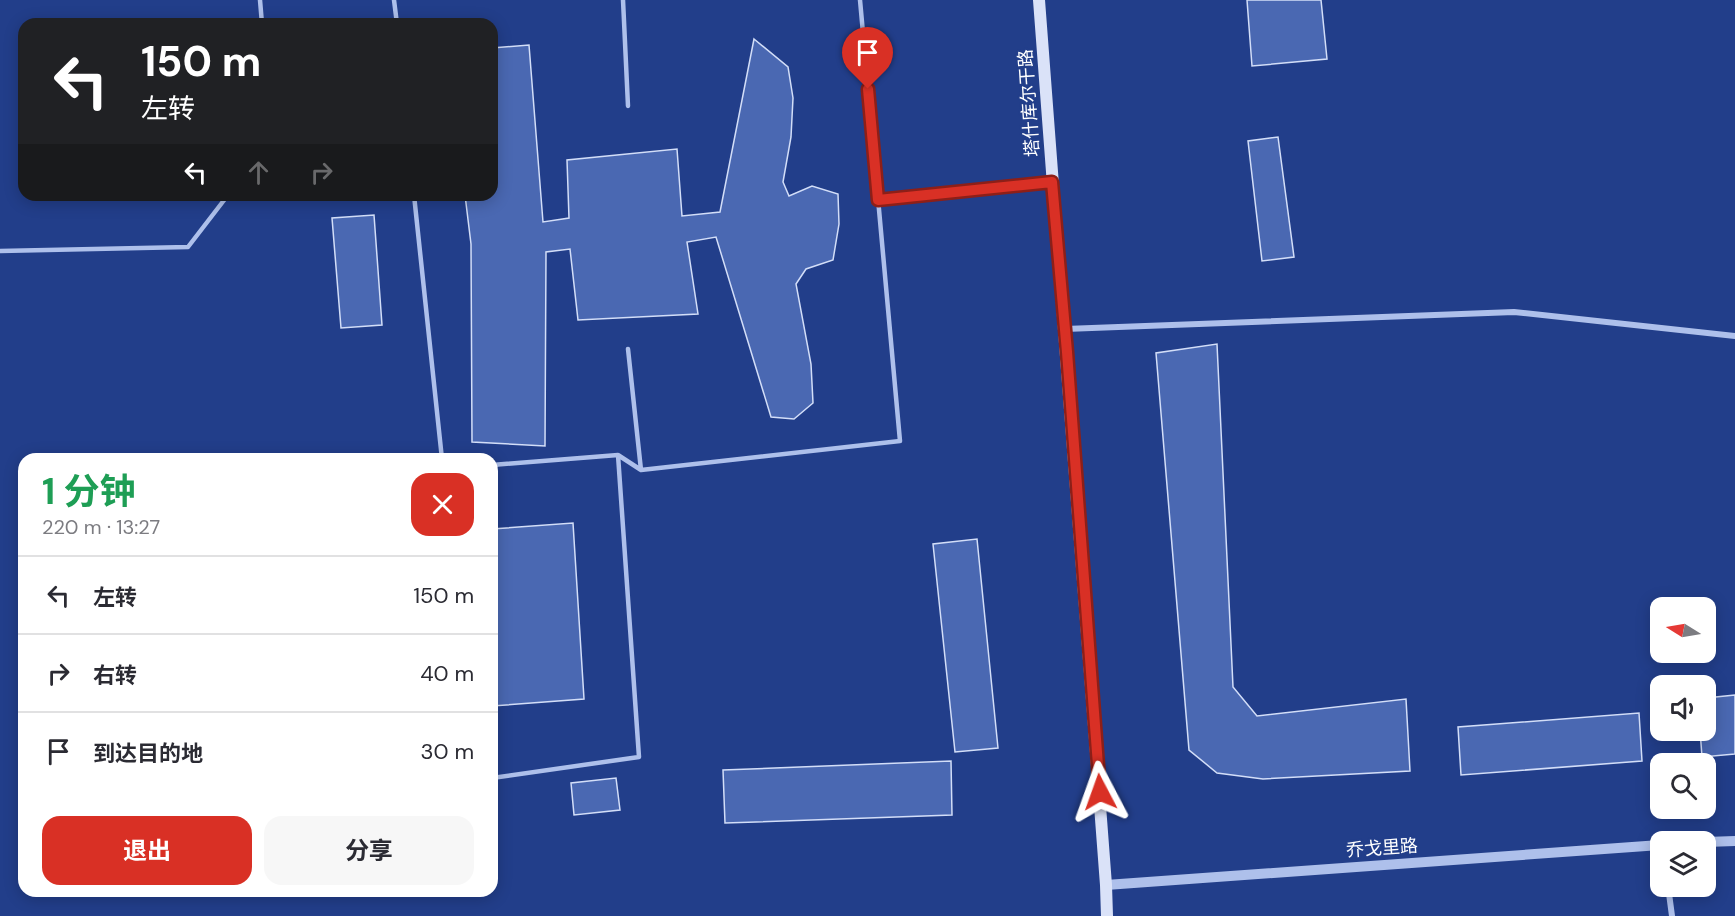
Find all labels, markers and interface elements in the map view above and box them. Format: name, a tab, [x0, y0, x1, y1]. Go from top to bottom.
pin	[842, 27, 893, 89]
text: 150 m	[141, 34, 261, 89]
icon: arrive	[851, 36, 884, 69]
icon: left	[42, 42, 120, 120]
street label: 塔什库尔干路	[1013, 48, 1045, 158]
text: 左转	[141, 91, 195, 126]
icon: left	[179, 156, 212, 189]
icon: ahead	[242, 156, 275, 189]
icon: right	[305, 156, 338, 189]
text: 1 分钟	[42, 468, 136, 515]
button: close	[411, 473, 474, 536]
text: 220 m · 13:27	[42, 514, 160, 540]
icon: left	[42, 579, 75, 612]
text: 150 m	[413, 581, 474, 610]
text: 左转	[93, 583, 137, 612]
north arrow	[1650, 597, 1716, 663]
map controls	[1650, 597, 1716, 897]
icon: right	[42, 657, 75, 690]
text: 40 m	[420, 659, 474, 688]
text: 右转	[93, 661, 137, 690]
button: sound	[1650, 675, 1716, 741]
icon: arrive	[42, 735, 75, 768]
text: 30 m	[420, 737, 474, 766]
text: 到达目的地	[93, 739, 203, 768]
button: search	[1650, 753, 1716, 819]
position arrow	[1068, 760, 1132, 824]
button: 退出	[42, 816, 252, 885]
button: 分享	[264, 816, 474, 885]
button: layers	[1650, 831, 1716, 897]
street label: 乔戈里路	[1345, 834, 1419, 862]

